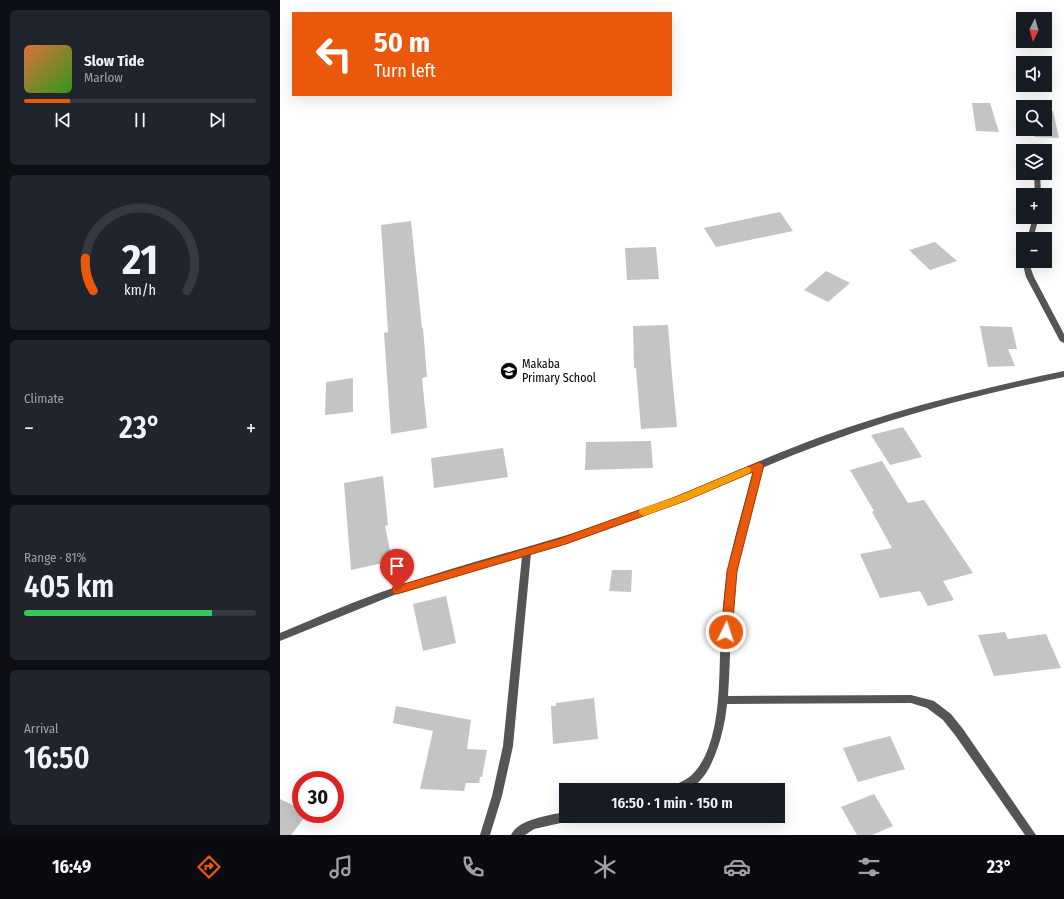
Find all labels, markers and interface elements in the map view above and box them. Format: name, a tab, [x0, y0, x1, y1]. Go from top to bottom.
north arrow	[1016, 12, 1052, 48]
map controls	[1016, 12, 1052, 268]
text: 50 m	[374, 26, 430, 59]
icon: left	[308, 28, 360, 80]
text: Slow Tide	[84, 52, 144, 70]
button: sound	[1016, 56, 1052, 92]
text: Turn left	[374, 60, 436, 82]
text: Marlow	[84, 70, 123, 85]
button: search	[1016, 100, 1052, 136]
icon: previous	[52, 109, 74, 131]
icon: pause	[129, 109, 151, 131]
icon: next	[206, 109, 228, 131]
button: layers	[1016, 144, 1052, 180]
button: +	[1016, 188, 1052, 224]
button: −	[1016, 232, 1052, 268]
text: 21	[121, 234, 158, 284]
text: km/h	[124, 281, 156, 298]
place label: Makaba Primary School	[522, 357, 596, 385]
school or university icon: Makaba Primary School	[499, 361, 519, 381]
text: Climate	[24, 391, 64, 406]
text: 23°	[119, 410, 161, 446]
text: −	[24, 415, 34, 442]
text: +	[246, 415, 256, 442]
pin	[380, 549, 414, 590]
text: Range · 81%	[24, 550, 86, 565]
icon: arrive	[386, 555, 408, 577]
text: 405 km	[24, 569, 114, 605]
position arrow	[705, 611, 747, 653]
text: Arrival	[24, 721, 58, 736]
text: 16:50	[24, 740, 90, 776]
speed limit sign: 30	[292, 771, 344, 823]
text: 16:50 · 1 min · 150 m	[611, 794, 733, 812]
icon: directions	[195, 853, 223, 881]
icon: music	[327, 853, 355, 881]
icon: phone	[459, 853, 487, 881]
icon: climate	[591, 853, 619, 881]
icon: car	[723, 853, 751, 881]
icon: filters	[855, 853, 883, 881]
text: 16:49	[52, 856, 91, 878]
text: 23°	[987, 856, 1012, 878]

